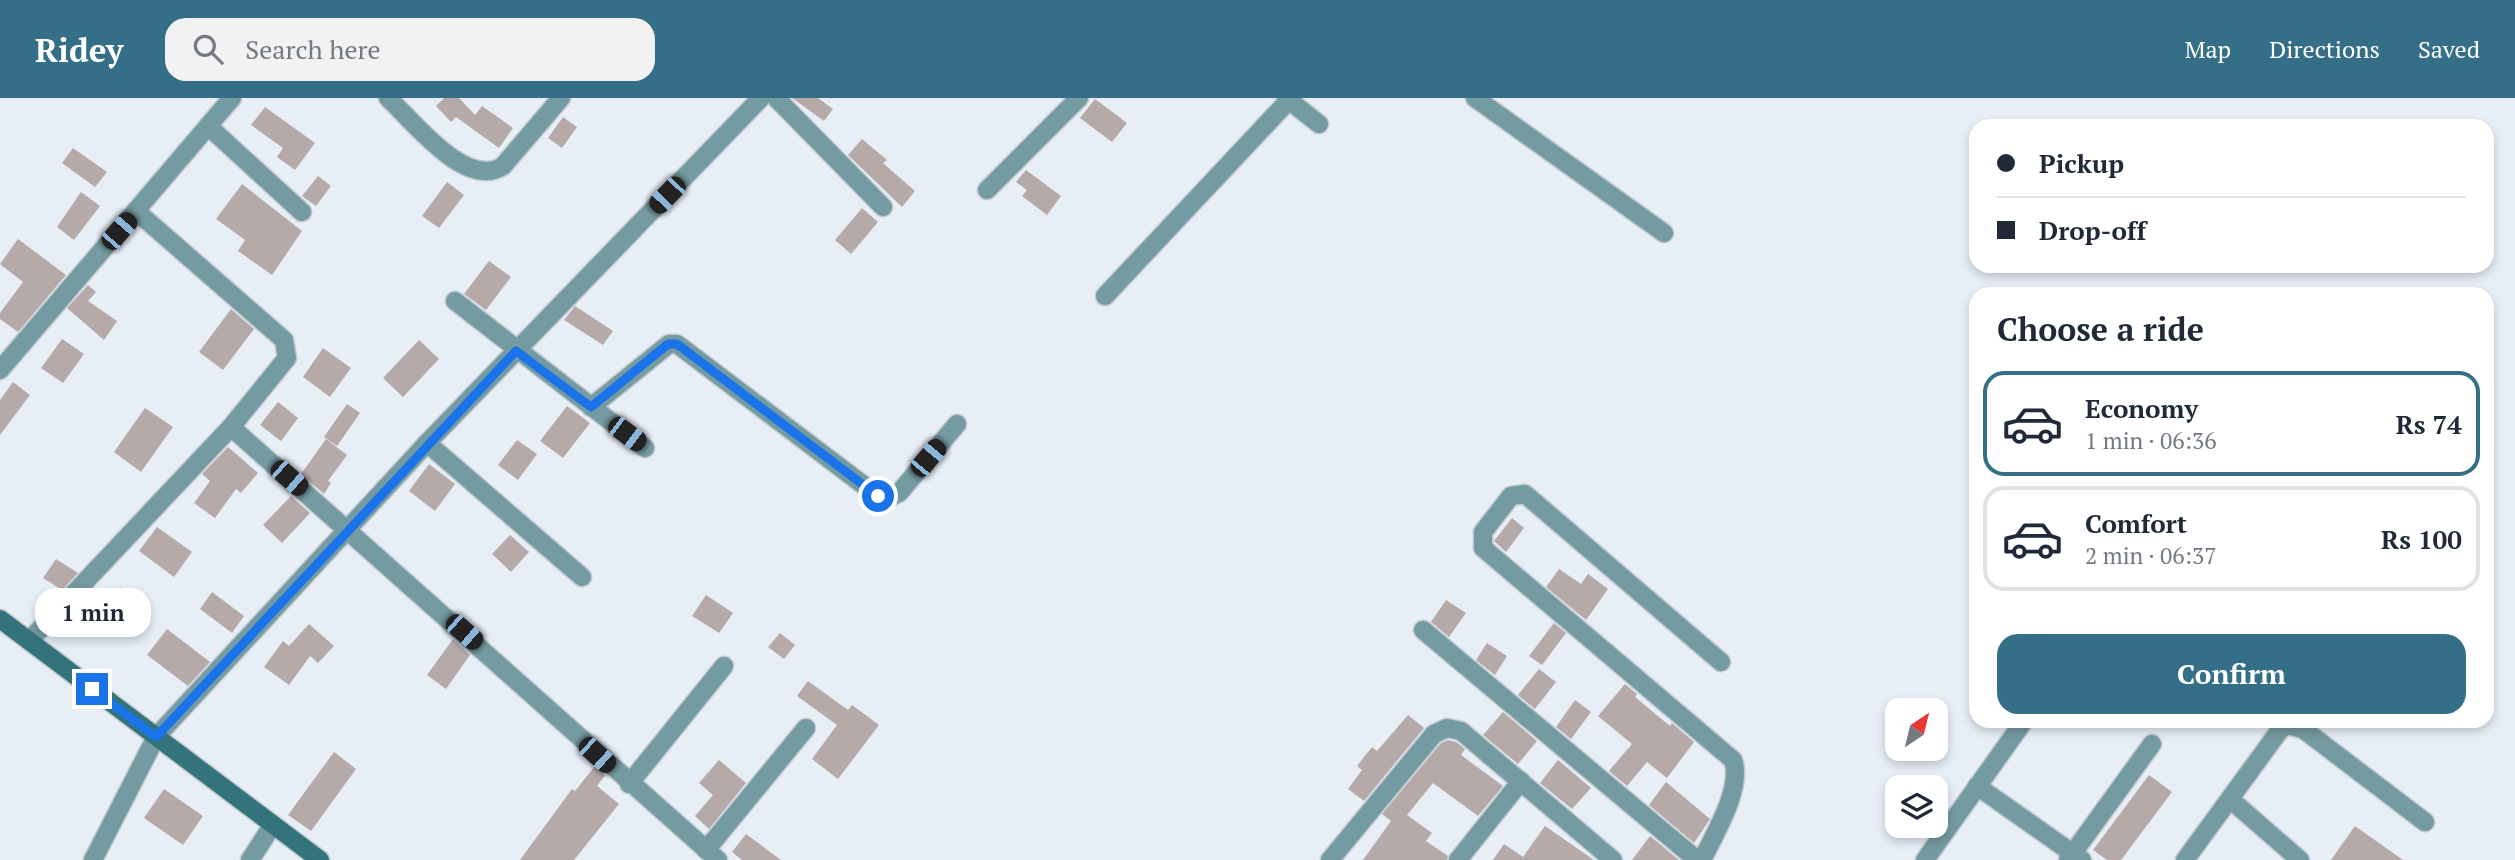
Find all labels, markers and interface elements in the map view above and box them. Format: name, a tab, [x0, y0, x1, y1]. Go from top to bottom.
search box	[165, 18, 655, 81]
text: Ridey	[35, 28, 123, 71]
icon: search	[189, 30, 227, 68]
text: Search here	[245, 32, 381, 66]
text: Map	[2185, 33, 2231, 65]
text: Directions	[2269, 33, 2380, 65]
text: Saved	[2418, 33, 2480, 65]
text: Pickup	[2039, 146, 2124, 180]
car	[645, 173, 690, 217]
car	[98, 208, 141, 254]
text: Drop-off	[2039, 213, 2146, 247]
text: Choose a ride	[1997, 308, 2204, 350]
text: Economy	[2085, 391, 2198, 425]
icon: car	[2001, 392, 2064, 455]
text: Rs 74	[2396, 407, 2462, 441]
car	[604, 413, 651, 455]
text: 1 min · 06:36	[2085, 425, 2217, 456]
car	[907, 435, 950, 481]
car	[267, 456, 312, 500]
route start	[862, 480, 894, 512]
text: Comfort	[2085, 506, 2187, 540]
icon: car	[2001, 507, 2064, 570]
text: Rs 100	[2381, 522, 2462, 556]
text: 2 min · 06:37	[2085, 540, 2217, 571]
callout: 1 min	[34, 588, 150, 636]
text: 1 min	[62, 597, 124, 628]
car	[442, 610, 487, 654]
button: Confirm	[1997, 634, 2466, 714]
route end	[76, 673, 108, 705]
north arrow	[1885, 698, 1948, 761]
map controls	[1885, 698, 1948, 838]
car	[575, 733, 620, 777]
button: layers	[1885, 775, 1948, 838]

